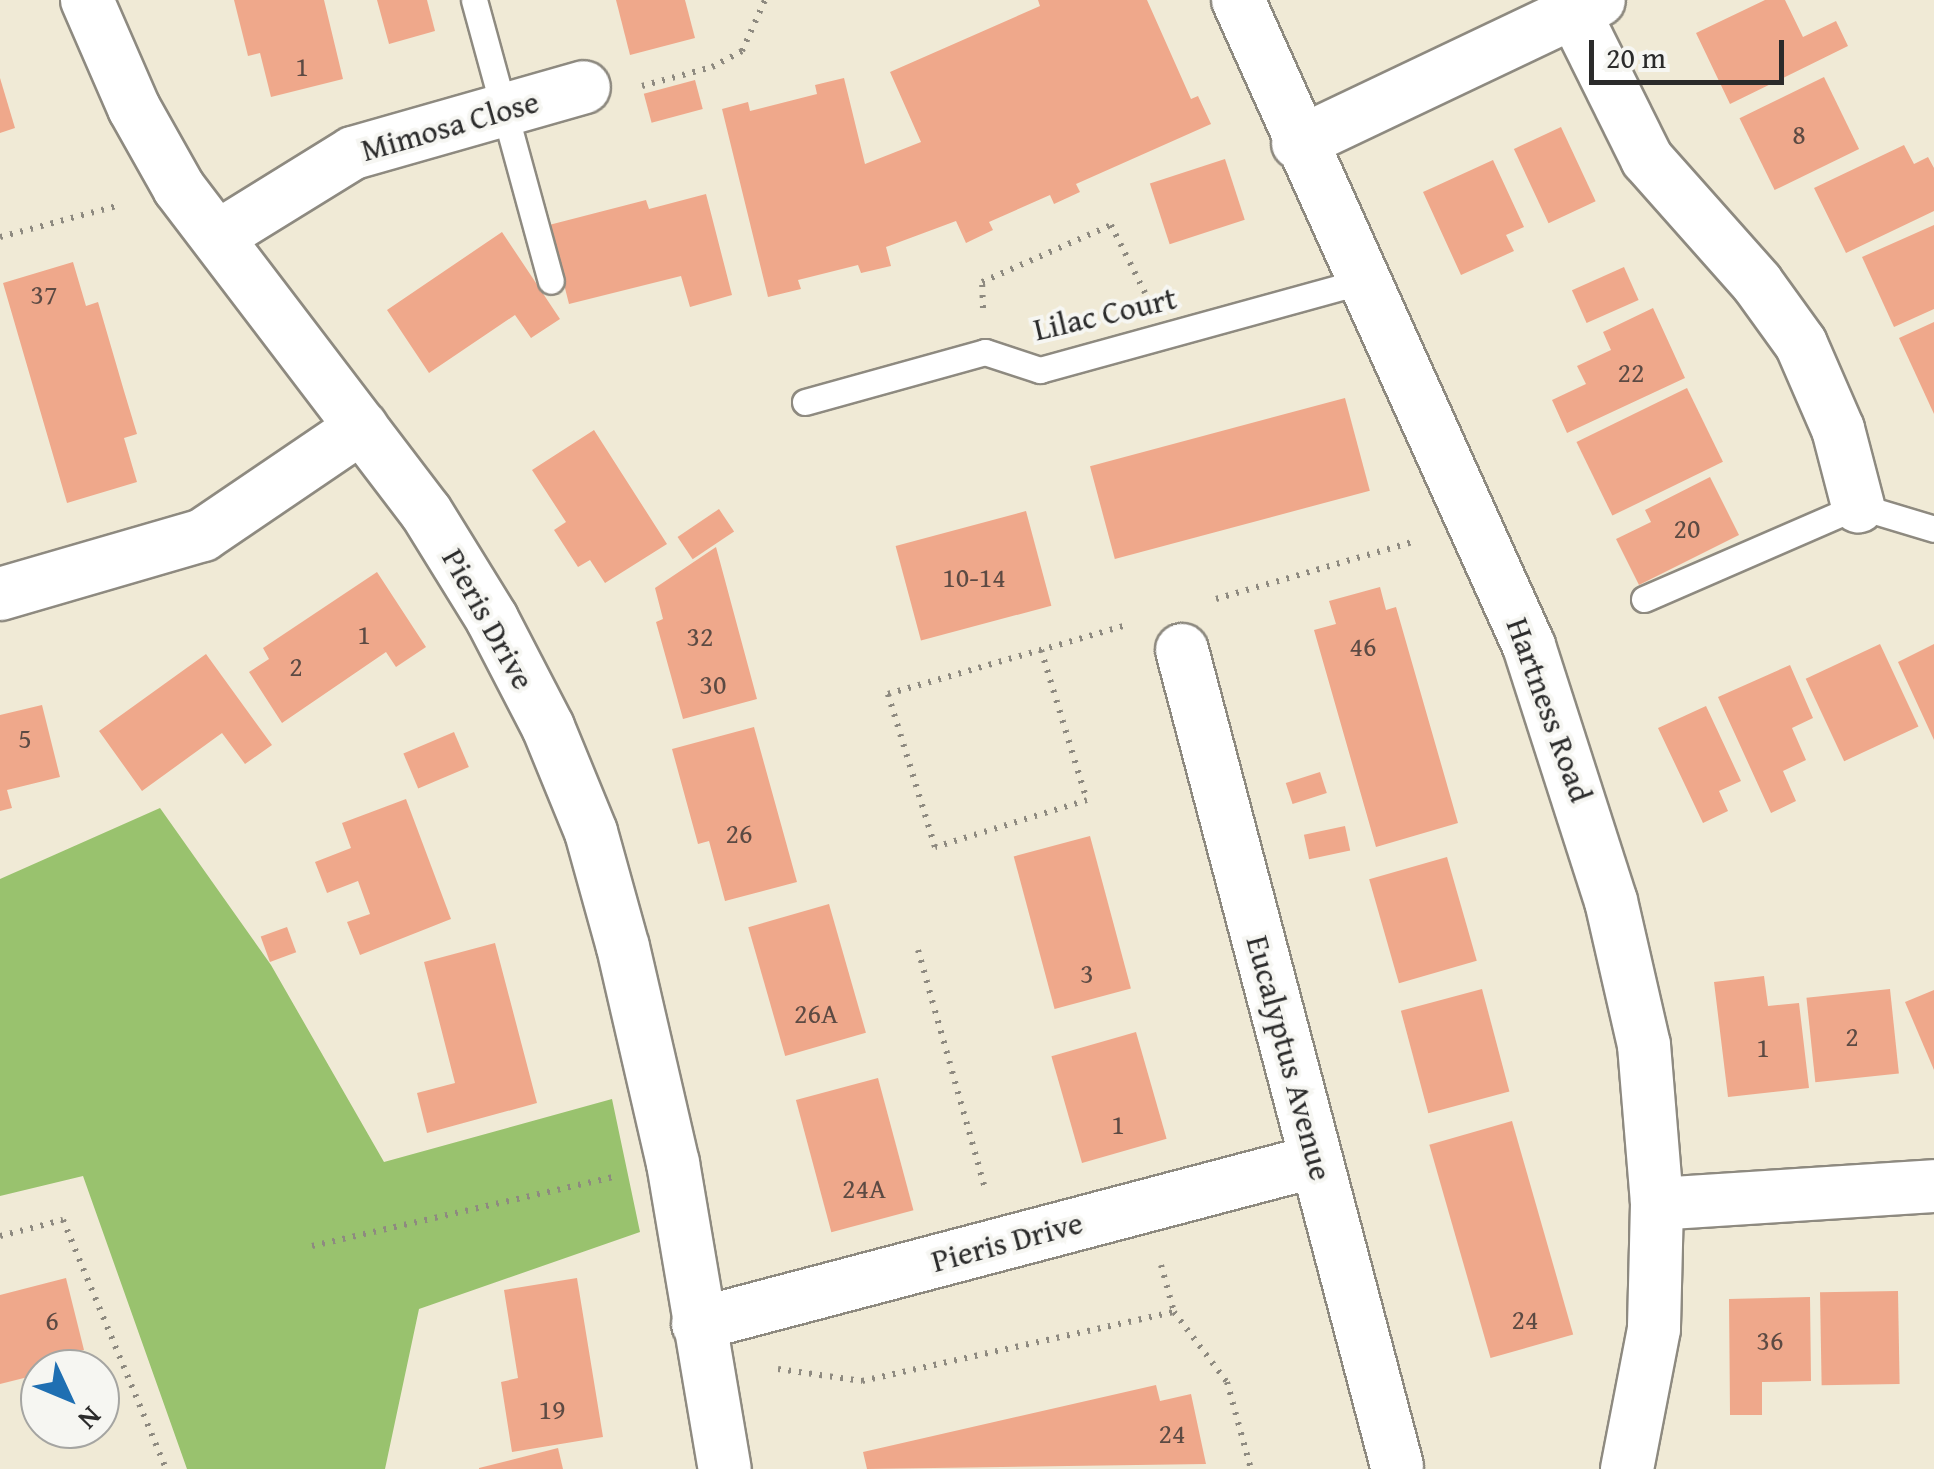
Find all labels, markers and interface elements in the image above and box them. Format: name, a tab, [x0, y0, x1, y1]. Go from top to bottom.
scale bar	[1594, 20, 1789, 82]
text: 20 m	[1606, 35, 1666, 79]
house number: 1	[295, 49, 309, 83]
street label: Mimosa Close	[357, 82, 543, 170]
house number: 8	[1792, 117, 1806, 151]
house number: 37	[31, 277, 57, 311]
street label: Lilac Court	[1030, 279, 1180, 349]
house number: 22	[1618, 355, 1644, 389]
house number: 20	[1674, 511, 1700, 545]
street label: Pieris Drive	[434, 542, 542, 696]
house number: 10-14	[942, 560, 1006, 594]
street label: Hartness Road	[1498, 613, 1600, 807]
house number: 1	[357, 617, 371, 651]
house number: 32	[687, 619, 713, 653]
house number: 46	[1350, 629, 1376, 663]
house number: 2	[289, 649, 303, 683]
house number: 30	[700, 667, 726, 701]
house number: 5	[18, 721, 32, 755]
house number: 26	[726, 816, 752, 850]
street label: Eucalyptus Avenue	[1238, 931, 1340, 1185]
house number: 3	[1080, 956, 1094, 990]
house number: 26A	[794, 996, 838, 1030]
house number: 2	[1845, 1019, 1859, 1053]
house number: 1	[1756, 1030, 1770, 1064]
house number: 1	[1111, 1107, 1125, 1141]
house number: 24A	[842, 1171, 886, 1205]
street label: Pieris Drive	[927, 1203, 1087, 1281]
house number: 24	[1512, 1302, 1538, 1336]
house number: 6	[45, 1303, 59, 1337]
house number: 36	[1757, 1323, 1783, 1357]
north arrow	[20, 1349, 120, 1449]
house number: 19	[539, 1392, 565, 1426]
text: N	[69, 1398, 112, 1440]
house number: 24	[1159, 1416, 1185, 1450]

